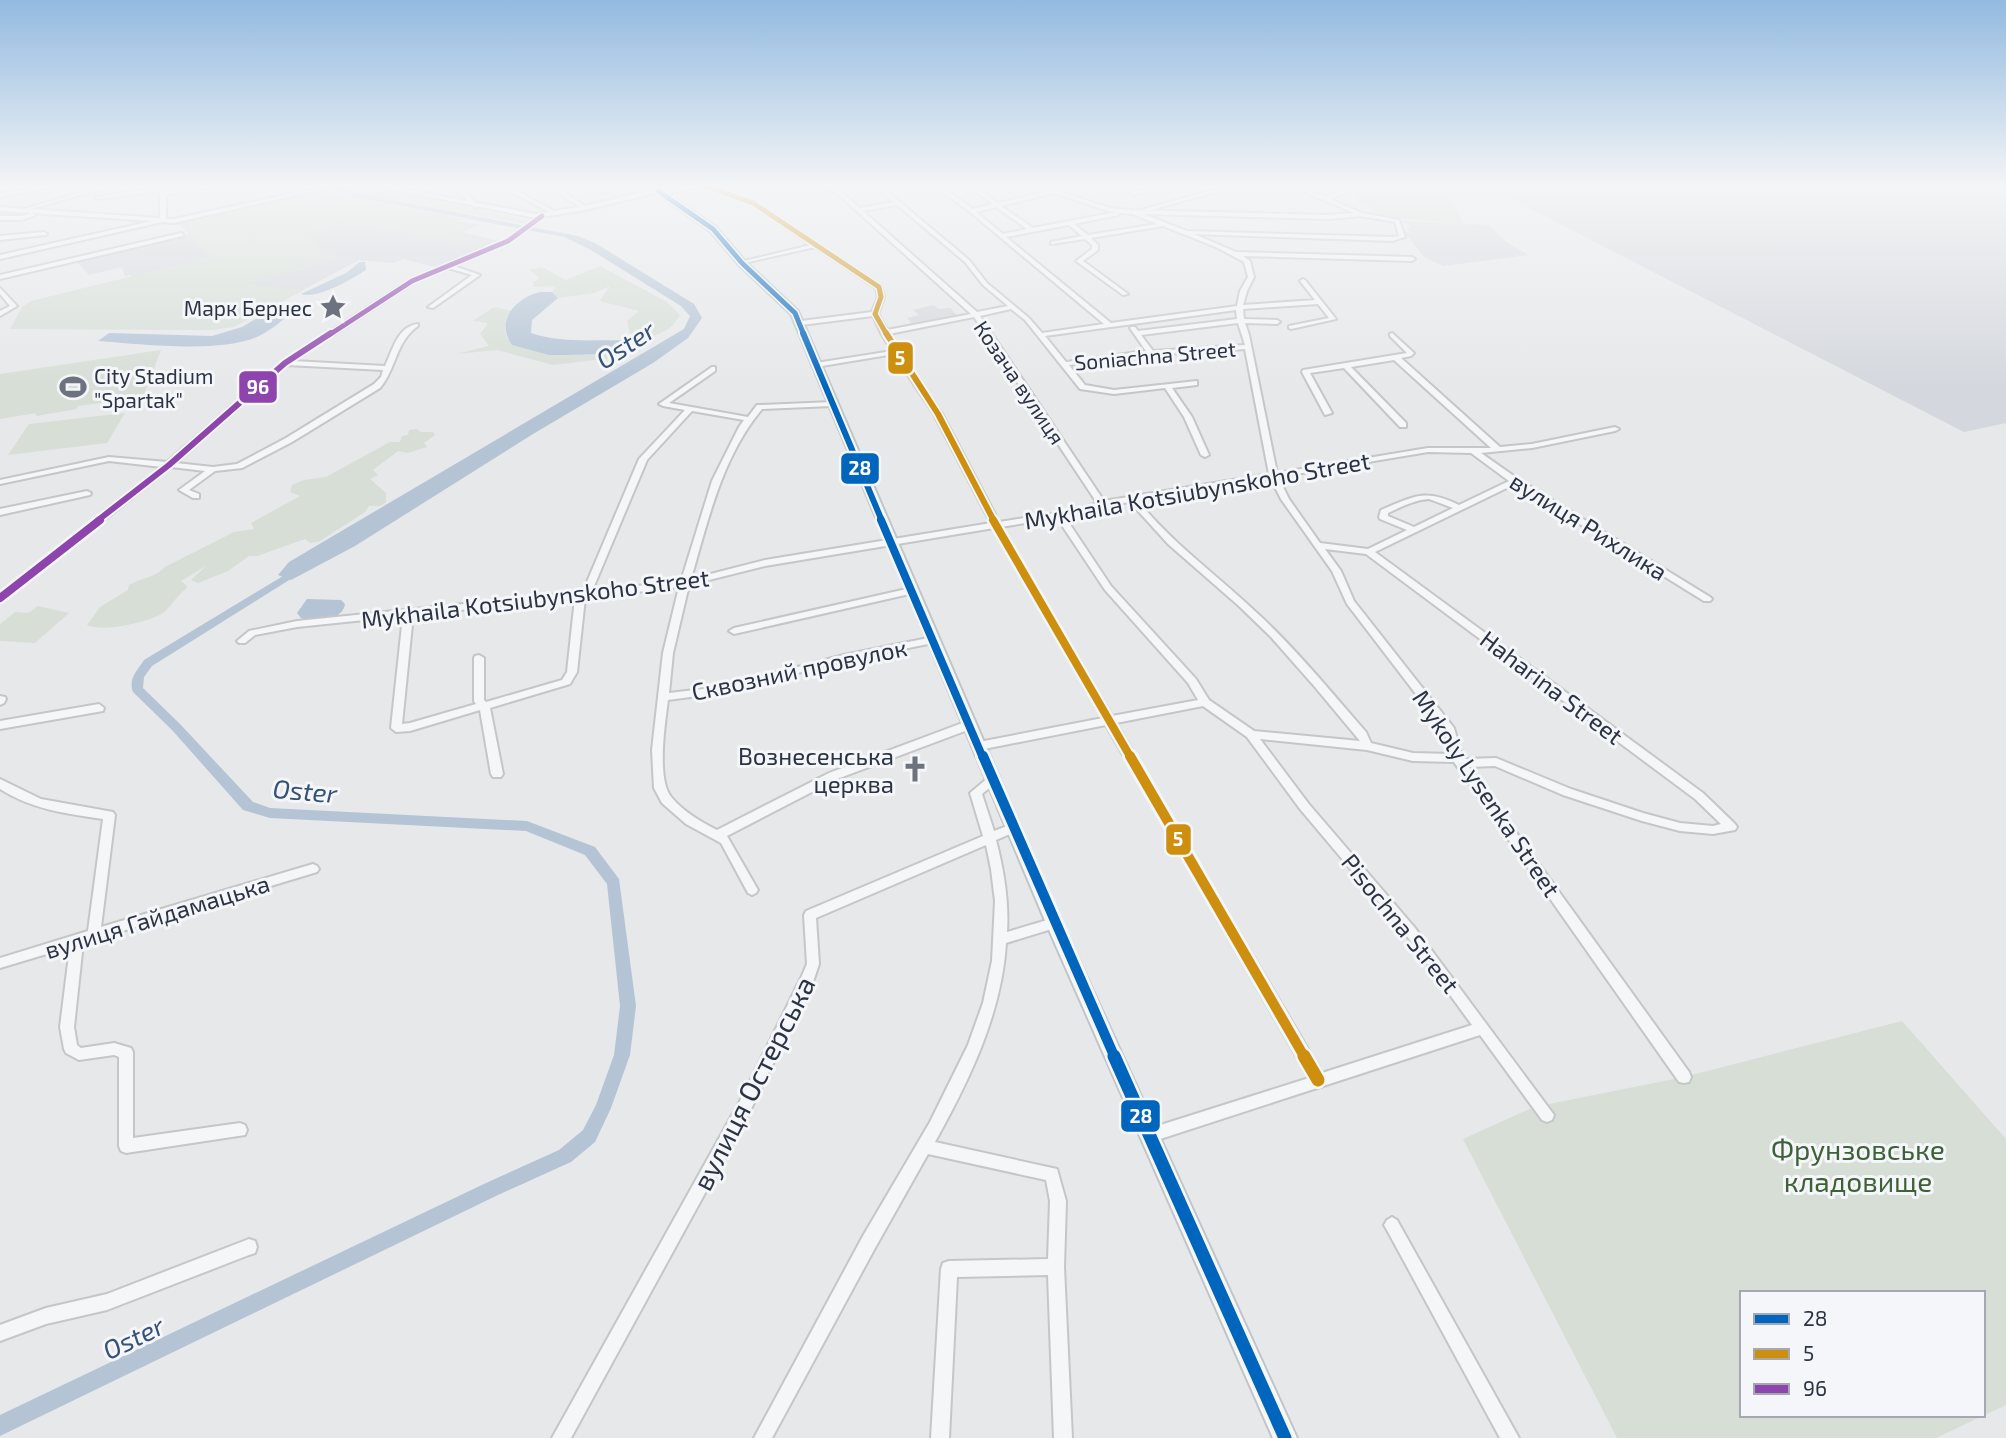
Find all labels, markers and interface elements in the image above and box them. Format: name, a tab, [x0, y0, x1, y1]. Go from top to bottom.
place icon: Марк Бернес	[318, 292, 348, 322]
place label: Марк Бернес	[184, 295, 312, 320]
water label: Oster	[589, 313, 661, 375]
street label: Козача вулиця	[969, 315, 1071, 449]
street label: Soniachna Street	[1073, 335, 1237, 375]
line badge: 5	[887, 341, 914, 375]
text: 5	[895, 346, 905, 369]
place label: City Stadium "Spartak"	[94, 363, 213, 412]
line badge: 96	[238, 370, 278, 404]
sports icon: City Stadium "Spartak"	[58, 372, 88, 402]
text: 96	[247, 375, 269, 398]
street label: Mykhaila Kotsiubynskoho Street	[1022, 445, 1372, 535]
line badge: 28	[840, 452, 880, 485]
text: 28	[849, 456, 871, 479]
street label: вулиця Рихлика	[1504, 466, 1673, 587]
street label: Mykhaila Kotsiubynskoho Street	[359, 562, 711, 634]
street label: Haharina Street	[1475, 624, 1629, 750]
street label: Сквозний провулок	[689, 632, 910, 707]
street label: Mykoly Lysenka Street	[1407, 684, 1567, 902]
place label: Вознесенська церква	[738, 741, 894, 798]
church icon: Вознесенська церква	[900, 754, 930, 784]
water label: Oster	[271, 772, 339, 808]
line badge: 5	[1165, 823, 1192, 856]
text: 5	[1173, 827, 1183, 850]
street label: Pisochna Street	[1336, 848, 1466, 998]
street label: вулиця Гайдамацька	[41, 868, 273, 965]
street label: вулиця Остерська	[684, 970, 822, 1196]
line badge: 28	[1120, 1099, 1161, 1133]
text: 28	[1130, 1104, 1152, 1127]
park label: Фрунзовське кладовище	[1771, 1132, 1945, 1198]
legend	[1740, 1291, 1985, 1417]
text: 28	[1803, 1305, 1828, 1330]
water label: Oster	[97, 1309, 169, 1365]
text: 5	[1803, 1340, 1814, 1365]
text: 96	[1803, 1375, 1827, 1400]

